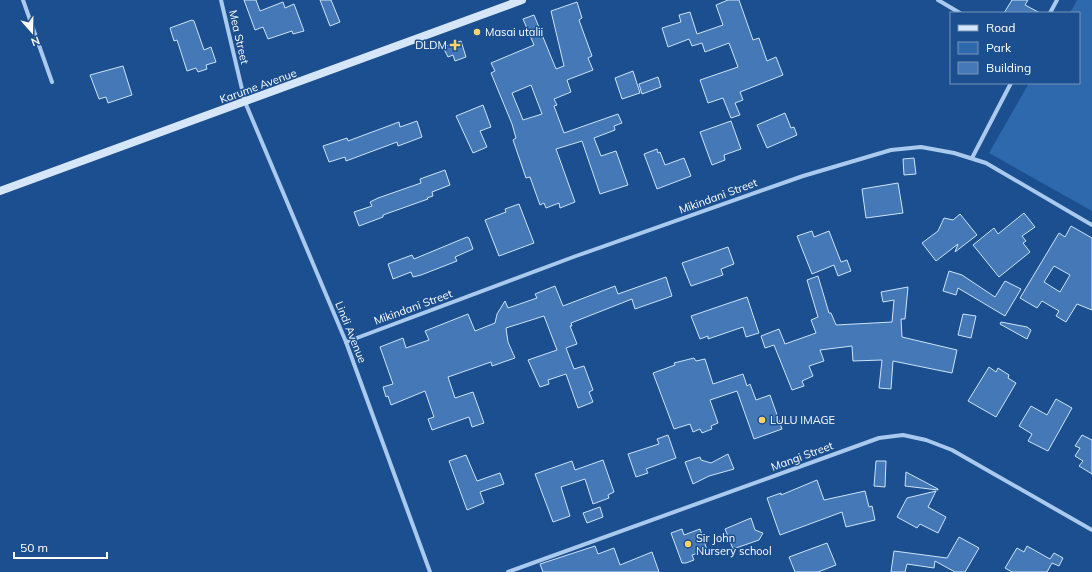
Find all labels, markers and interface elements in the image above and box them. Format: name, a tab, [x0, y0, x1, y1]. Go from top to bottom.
street label: Mea Street	[226, 8, 252, 66]
north arrow	[12, 12, 52, 52]
legend	[950, 12, 1080, 84]
text: Road	[986, 20, 1015, 35]
place label: Masai utalii	[485, 25, 543, 39]
marker: Masai utalii	[472, 27, 482, 37]
text: N	[29, 33, 42, 49]
place label: DLDM	[415, 38, 447, 52]
marker: DLDM	[450, 40, 460, 50]
text: Park	[986, 40, 1012, 55]
text: Building	[986, 60, 1031, 75]
street label: Karume Avenue	[218, 66, 298, 106]
street label: Mikindani Street	[677, 175, 759, 217]
street label: Mikindani Street	[372, 286, 454, 328]
street label: Lindi Avenue	[332, 299, 370, 365]
place label: LULU IMAGE	[770, 413, 835, 427]
marker: LULU IMAGE	[757, 415, 767, 425]
street label: Mangi Street	[769, 438, 835, 474]
place label: Sir John Nursery school	[696, 531, 772, 558]
scale bar	[14, 534, 107, 560]
marker: Sir John Nursery school	[683, 539, 693, 549]
text: 50 m	[20, 540, 48, 555]

